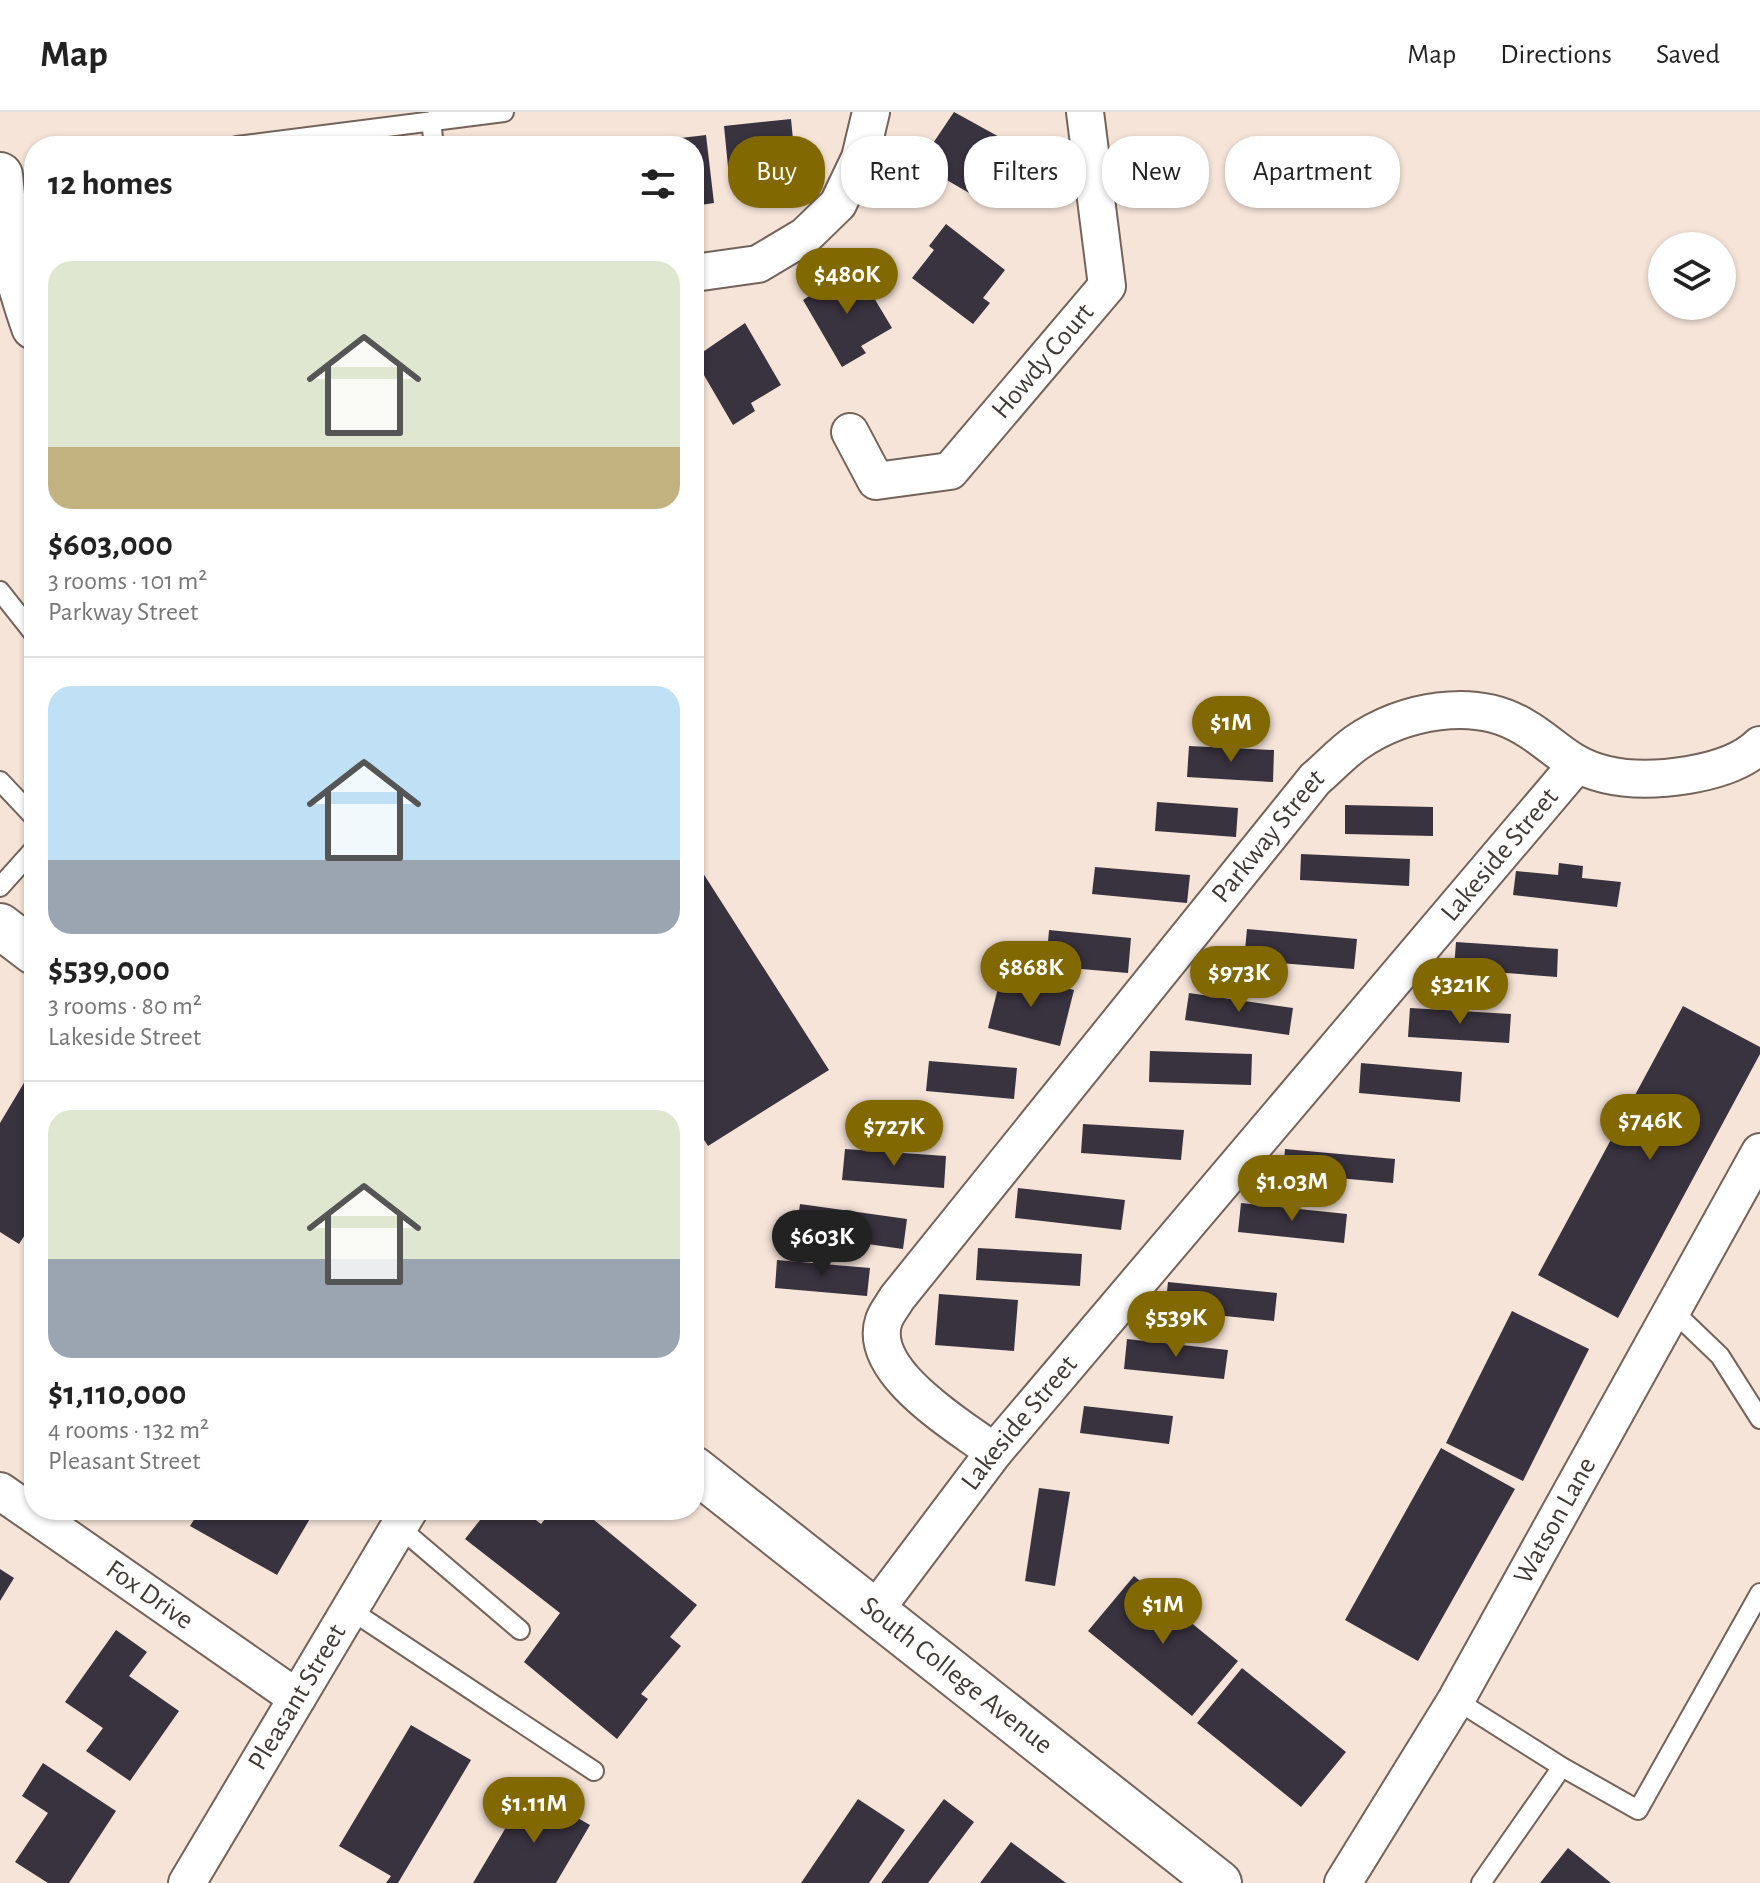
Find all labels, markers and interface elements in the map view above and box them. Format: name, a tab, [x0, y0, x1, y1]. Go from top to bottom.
text: Map	[40, 36, 108, 74]
text: Map	[1407, 41, 1456, 69]
text: Directions	[1500, 41, 1612, 69]
text: Saved	[1656, 41, 1720, 69]
chip: Buy	[728, 136, 825, 208]
chip: Rent	[841, 136, 948, 208]
chip: Filters	[964, 136, 1086, 208]
chip: New	[1102, 136, 1209, 208]
chip: Apartment	[1225, 136, 1400, 208]
icon: filters	[636, 162, 680, 206]
text: 12 homes	[48, 167, 173, 201]
map controls	[1648, 232, 1736, 320]
button: layers	[1648, 232, 1736, 320]
pin: $480K	[791, 248, 903, 316]
text: $480K	[814, 261, 880, 287]
street label: Howdy Court	[987, 298, 1100, 424]
icon: home	[292, 313, 436, 457]
text: $603,000	[48, 528, 173, 562]
text: 3 rooms · 101 m²	[48, 568, 207, 594]
text: Parkway Street	[48, 599, 198, 625]
pin: $1M	[1192, 696, 1270, 764]
text: $1M	[1210, 709, 1252, 735]
icon: home	[292, 738, 436, 882]
street label: Parkway Street	[1207, 764, 1330, 908]
street label: Lakeside Street	[1436, 783, 1564, 927]
pin: $868K	[975, 941, 1087, 1009]
pin: $973K	[1183, 946, 1295, 1014]
text: $539,000	[48, 953, 170, 987]
text: $868K	[998, 954, 1064, 980]
pin: $321K	[1404, 958, 1516, 1026]
text: $973K	[1208, 959, 1270, 985]
text: $321K	[1430, 971, 1490, 997]
text: 3 rooms · 80 m²	[48, 993, 202, 1019]
text: Lakeside Street	[48, 1024, 201, 1050]
pin: $746K	[1594, 1094, 1706, 1162]
pin: $727K	[838, 1100, 950, 1168]
text: $746K	[1618, 1107, 1682, 1133]
text: $727K	[863, 1113, 925, 1139]
pin: $1.03M	[1227, 1155, 1357, 1223]
icon: home	[292, 1162, 436, 1306]
text: $1.03M	[1256, 1168, 1328, 1194]
pin: $603K	[766, 1210, 878, 1278]
text: $603K	[790, 1223, 854, 1249]
pin: $539K	[1120, 1291, 1232, 1359]
text: $539K	[1145, 1304, 1207, 1330]
street label: Lakeside Street	[956, 1350, 1083, 1496]
text: $1,110,000	[48, 1377, 186, 1411]
text: 4 rooms · 132 m²	[48, 1417, 209, 1443]
text: Pleasant Street	[48, 1448, 201, 1474]
street label: Watson Lane	[1509, 1453, 1602, 1589]
street label: Fox Drive	[100, 1555, 198, 1635]
pin: $1M	[1124, 1578, 1202, 1646]
text: $1M	[1142, 1591, 1184, 1617]
street label: South College Avenue	[855, 1592, 1058, 1760]
street label: Pleasant Street	[243, 1620, 352, 1775]
pin: $1.11M	[469, 1777, 599, 1845]
text: $1.11M	[501, 1790, 567, 1816]

